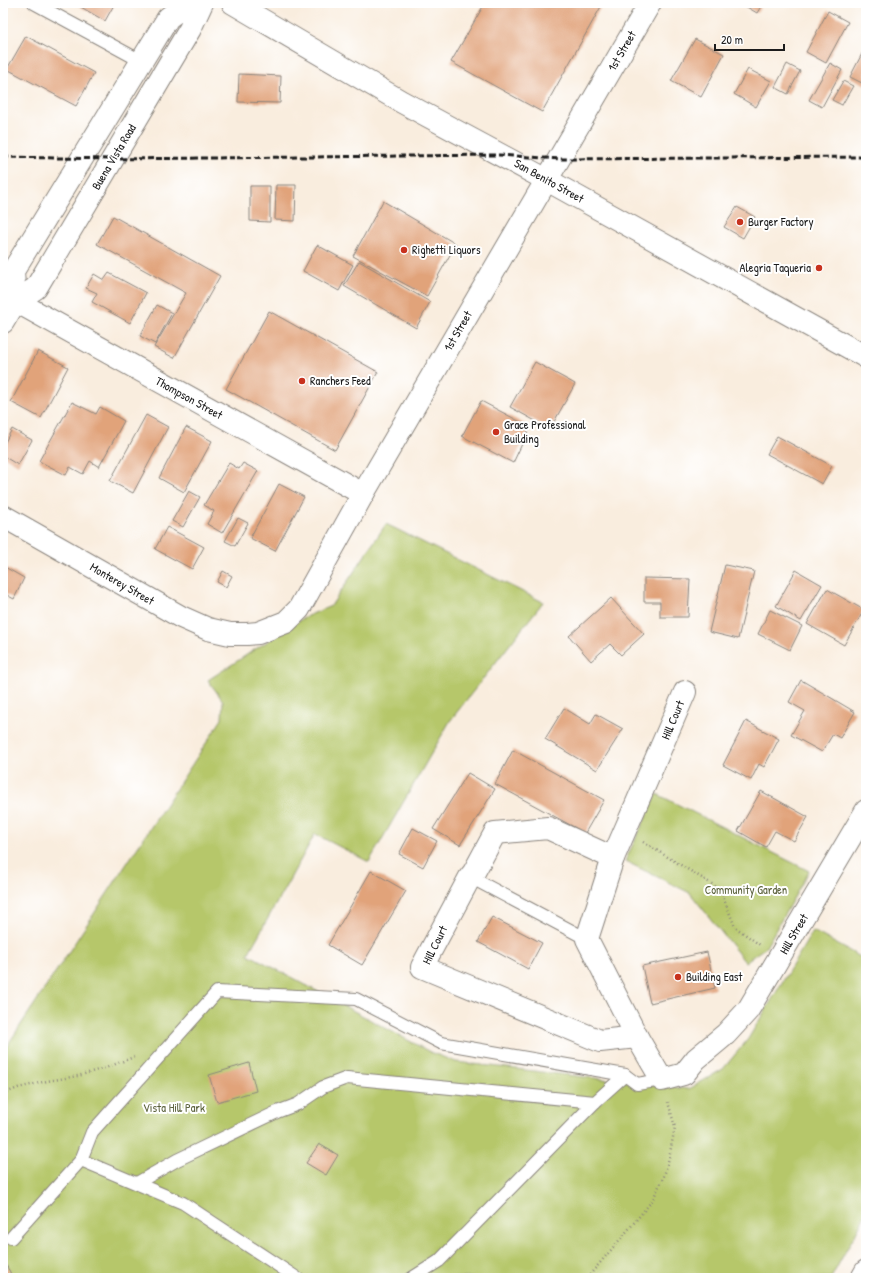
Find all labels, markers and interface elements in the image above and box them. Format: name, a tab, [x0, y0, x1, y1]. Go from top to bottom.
scale bar	[715, 26, 784, 52]
street label: 1st Street	[603, 27, 640, 74]
text: 20 m	[721, 31, 743, 48]
street label: Buena Vista Road	[87, 120, 140, 193]
street label: San Benito Street	[511, 154, 588, 207]
place label: Burger Factory	[748, 213, 814, 230]
marker: Burger Factory	[735, 217, 745, 227]
place label: Righetti Liquors	[412, 241, 481, 258]
marker: Righetti Liquors	[399, 245, 409, 255]
place label: Alegria Taqueria	[740, 259, 811, 276]
marker: Alegria Taqueria	[814, 263, 824, 273]
street label: 1st Street	[439, 307, 476, 354]
street label: Thompson Street	[153, 372, 227, 423]
place label: Ranchers Feed	[310, 372, 371, 389]
marker: Ranchers Feed	[297, 376, 307, 386]
place label: Grace Professional Building	[504, 416, 586, 447]
marker: Grace Professional Building	[491, 427, 501, 437]
street label: Monterey Street	[87, 558, 158, 609]
street label: Hill Court	[657, 697, 689, 742]
park label: Community Garden	[705, 881, 787, 898]
street label: Hill Street	[775, 910, 812, 957]
street label: Hill Court	[418, 922, 452, 967]
place label: Building East	[686, 968, 743, 985]
marker: Building East	[673, 972, 683, 982]
park label: Vista Hill Park	[143, 1099, 205, 1116]

